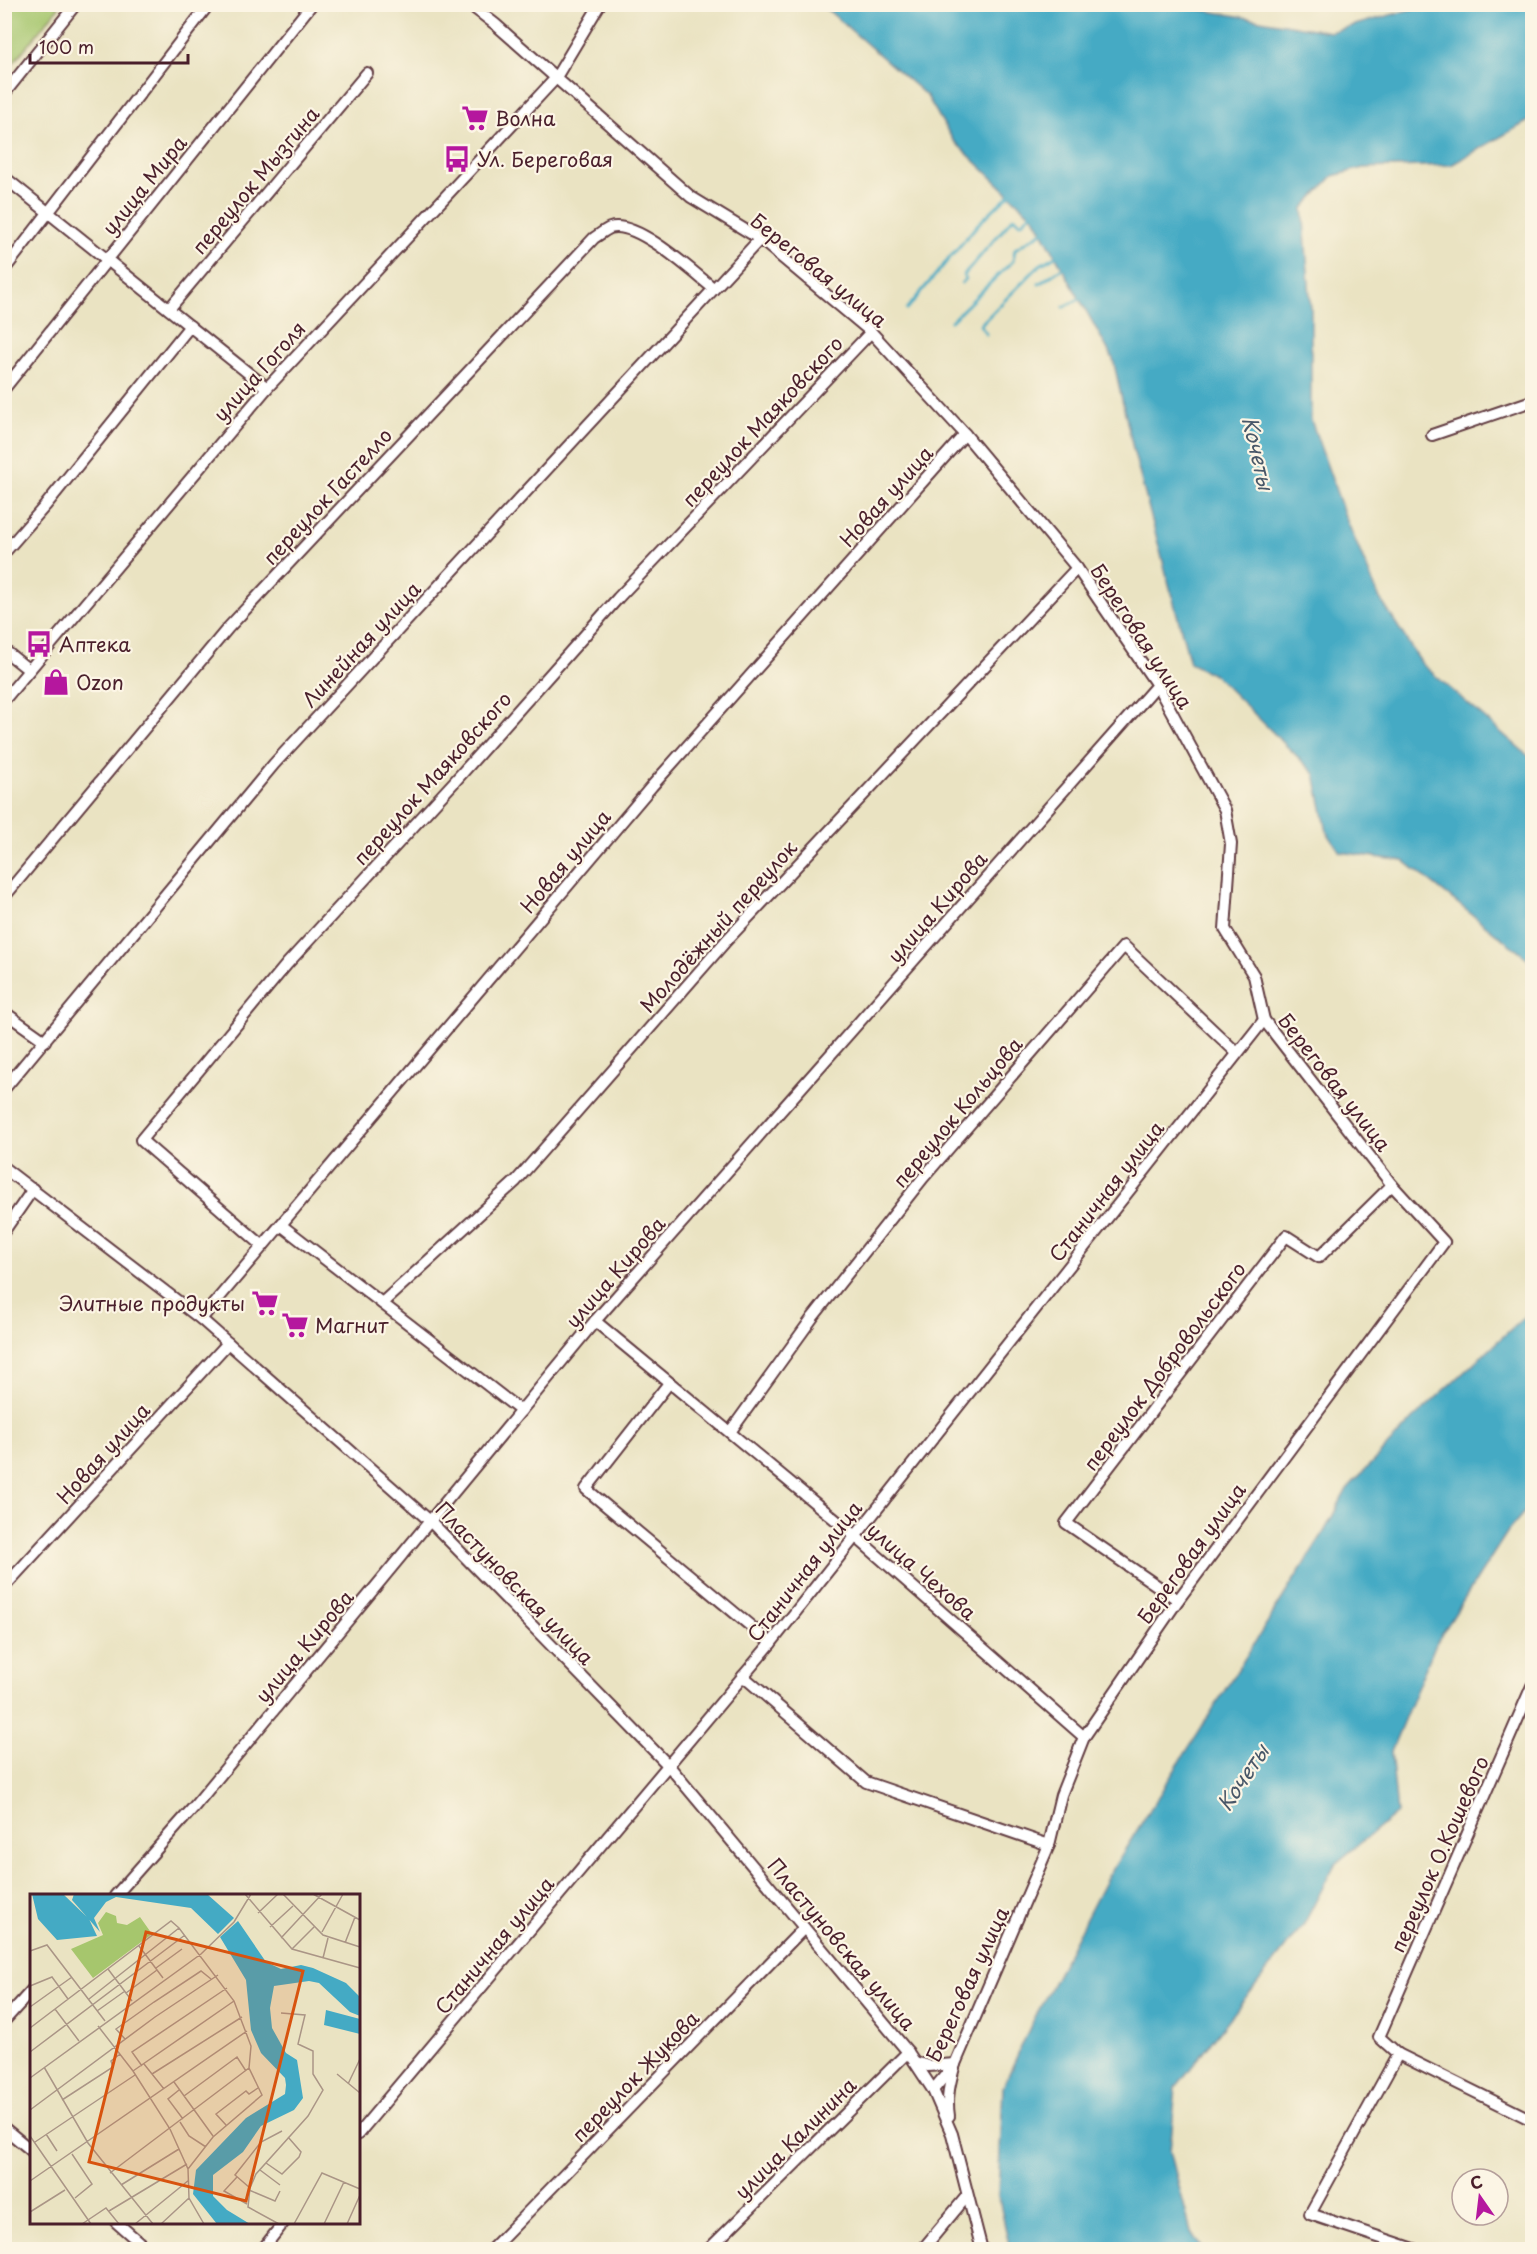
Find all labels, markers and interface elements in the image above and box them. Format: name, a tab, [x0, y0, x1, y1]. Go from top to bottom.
scale bar	[30, 27, 188, 65]
text: 100 m	[39, 33, 94, 60]
street label: переулок Мызгина	[184, 99, 326, 260]
supermarket icon: Волна	[460, 103, 490, 133]
place label: Волна	[495, 103, 556, 133]
street label: улица Мира	[94, 128, 194, 241]
bus stop icon: Ул. Береговая	[442, 144, 472, 174]
place label: Ул. Береговая	[477, 144, 613, 174]
street label: Береговая улица	[744, 206, 894, 335]
street label: улица Гоголя	[206, 314, 312, 428]
street label: переулок Маяковского	[675, 329, 849, 513]
water label: Кочеты	[1235, 413, 1283, 495]
street label: переулок Гастелло	[255, 421, 399, 571]
street label: Новая улица	[832, 438, 940, 553]
street label: Береговая улица	[1084, 557, 1201, 715]
street label: Линейная улица	[295, 574, 428, 714]
bus stop icon: Аптека	[24, 629, 54, 659]
place label: Аптека	[59, 629, 131, 659]
shop icon: Ozon	[41, 667, 71, 697]
place label: Ozon	[76, 667, 124, 697]
street label: переулок Маяковского	[346, 685, 518, 871]
street label: Новая улица	[513, 802, 618, 919]
street label: Молодёжный переулок	[632, 833, 804, 1019]
street label: улица Кирова	[880, 844, 994, 969]
street label: Береговая улица	[1272, 1007, 1399, 1158]
street label: переулок Кольцова	[885, 1030, 1029, 1194]
street label: Станичная улица	[1041, 1114, 1171, 1268]
street label: улица Кирова	[558, 1209, 672, 1334]
street label: переулок Добровольского	[1075, 1255, 1253, 1477]
place label: Элитные продукты	[59, 1288, 245, 1318]
supermarket icon: Элитные продукты	[250, 1288, 280, 1318]
supermarket icon: Магнит	[280, 1310, 310, 1340]
place label: Магнит	[315, 1310, 389, 1340]
street label: Новая улица	[49, 1395, 157, 1510]
street label: Береговая улица	[1130, 1476, 1253, 1630]
street label: Станичная улица	[739, 1494, 869, 1648]
street label: Пластуновская улица	[429, 1495, 601, 1672]
street label: улица Чехова	[861, 1515, 984, 1627]
street label: улица Кирова	[248, 1583, 361, 1709]
water label: Кочеты	[1208, 1736, 1277, 1817]
street label: переулок О.Кошевого	[1382, 1751, 1496, 1957]
street label: Пластуновская улица	[761, 1851, 923, 2037]
street label: Станичная улица	[427, 1869, 561, 2020]
inset map	[30, 1894, 360, 2224]
street label: Береговая улица	[918, 1901, 1016, 2066]
street label: переулок Жукова	[564, 2003, 706, 2148]
street label: улица Калинина	[727, 2070, 863, 2206]
north arrow	[1450, 2167, 1510, 2227]
text: С	[1467, 2168, 1485, 2195]

